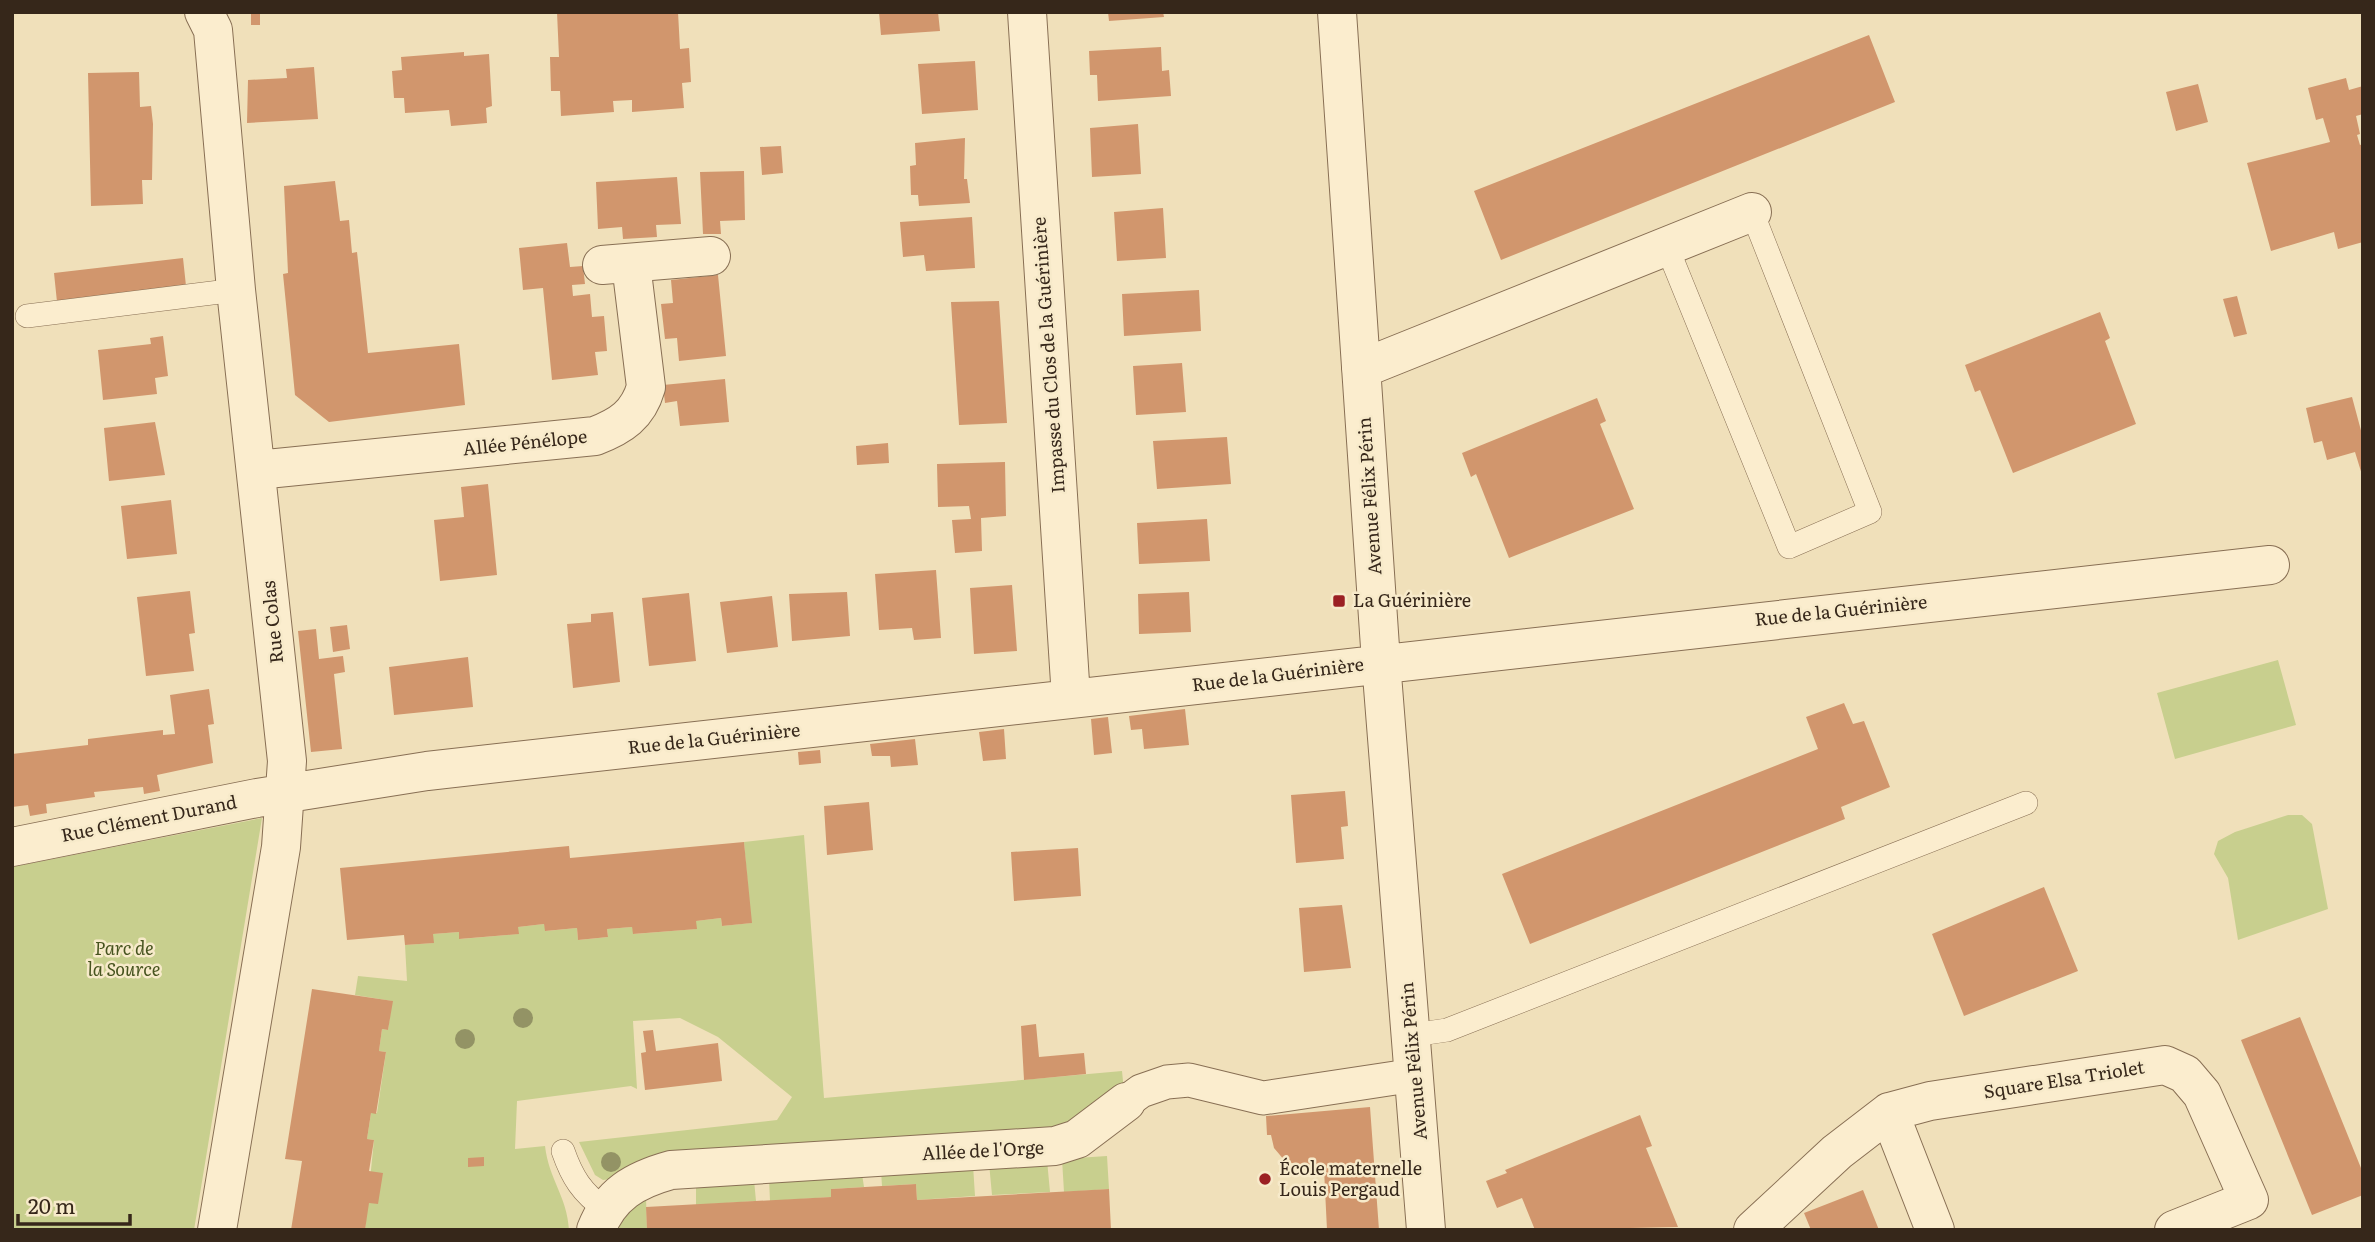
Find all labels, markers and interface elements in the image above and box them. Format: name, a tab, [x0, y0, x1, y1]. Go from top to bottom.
street label: Impasse du Clos de la Guérinière	[1024, 216, 1071, 494]
street label: Avenue Félix Périn	[1350, 416, 1387, 576]
street label: Allée Pénélope	[461, 422, 588, 461]
street label: Rue Colas	[254, 579, 289, 665]
place label: La Guérinière	[1353, 586, 1471, 613]
street label: Rue de la Guérinière	[1753, 587, 1928, 632]
marker: La Guérinière	[1331, 593, 1347, 609]
street label: Rue de la Guérinière	[1190, 650, 1365, 697]
street label: Rue de la Guérinière	[626, 715, 801, 760]
street label: Rue Clément Durand	[58, 787, 239, 848]
park label: Parc de la Source	[88, 934, 160, 982]
street label: Avenue Félix Périn	[1392, 981, 1433, 1141]
street label: Square Elsa Triolet	[1982, 1052, 2147, 1105]
street label: Allée de l'Orge	[921, 1133, 1045, 1166]
place label: École maternelle Louis Pergaud	[1279, 1154, 1422, 1202]
marker: École maternelle Louis Pergaud	[1257, 1171, 1273, 1187]
scale bar	[18, 1182, 130, 1226]
text: 20 m	[28, 1189, 75, 1220]

